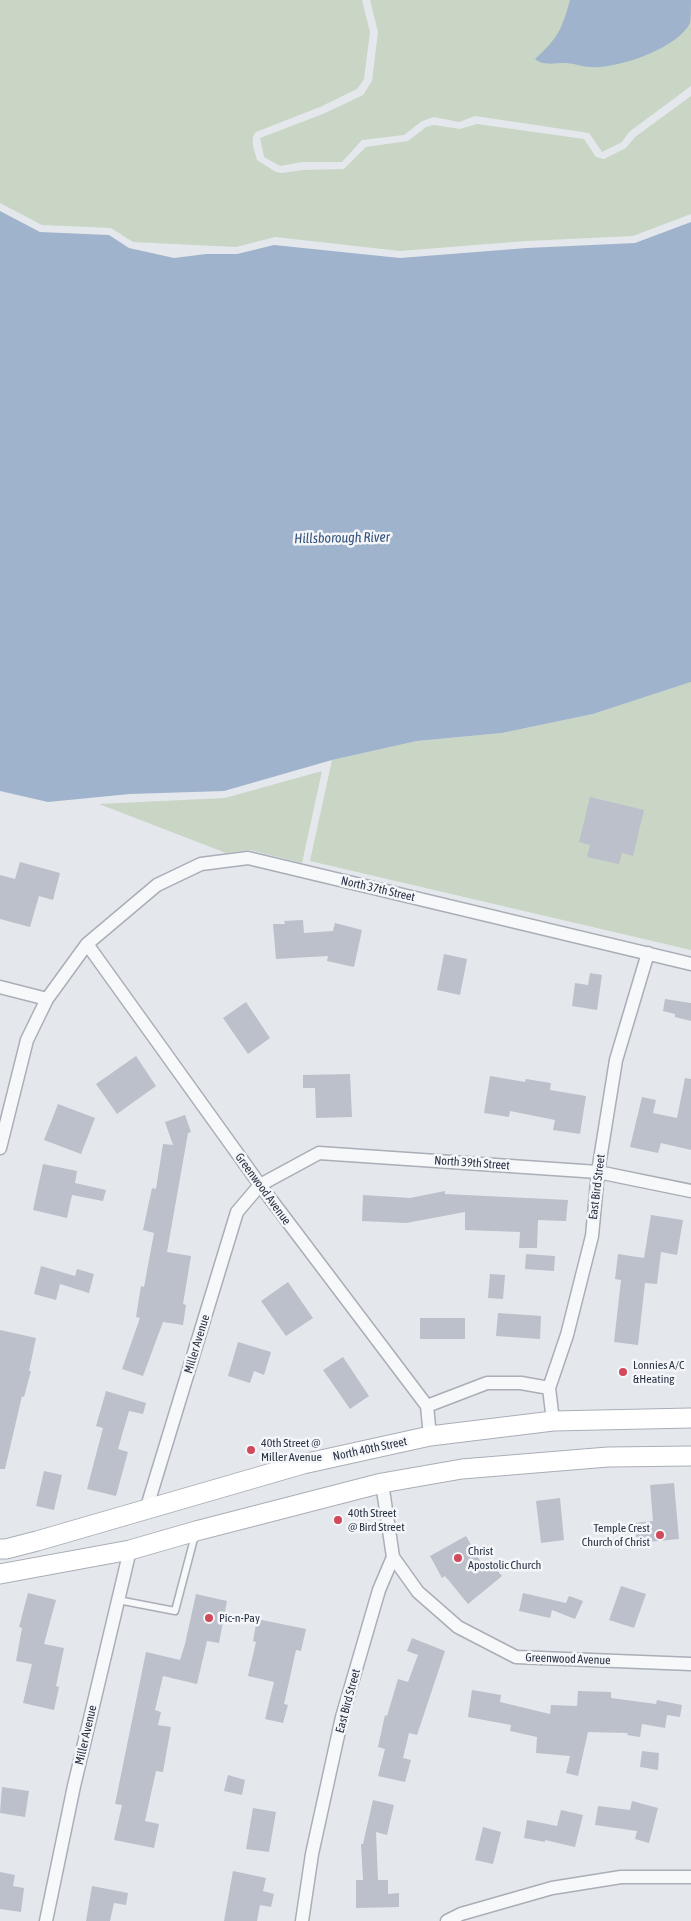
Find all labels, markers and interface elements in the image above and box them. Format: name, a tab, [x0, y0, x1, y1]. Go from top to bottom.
water label: Hillsborough River	[294, 529, 390, 547]
street label: North 37th Street	[340, 873, 416, 905]
street label: Greenwood Avenue	[232, 1150, 294, 1228]
street label: North 39th Street	[434, 1153, 510, 1173]
street label: East Bird Street	[586, 1154, 608, 1220]
street label: Miller Avenue	[181, 1313, 213, 1375]
place label: Lonnies A/C &Heating	[633, 1358, 684, 1386]
marker: Lonnies A/C &Heating	[617, 1366, 629, 1378]
street label: North 40th Street	[332, 1434, 408, 1464]
place label: 40th Street @ Miller Avenue	[261, 1436, 322, 1464]
marker: 40th Street @ Miller Avenue	[245, 1444, 257, 1456]
place label: 40th Street @ Bird Street	[348, 1506, 405, 1534]
marker: 40th Street @ Bird Street	[332, 1514, 344, 1526]
place label: Temple Crest Church of Christ	[582, 1521, 650, 1549]
marker: Temple Crest Church of Christ	[654, 1529, 666, 1541]
place label: Christ Apostolic Church	[468, 1544, 541, 1572]
marker: Christ Apostolic Church	[452, 1552, 464, 1564]
place label: Pic-n-Pay	[219, 1611, 260, 1625]
marker: Pic-n-Pay	[203, 1612, 215, 1624]
street label: Greenwood Avenue	[525, 1650, 611, 1668]
street label: East Bird Street	[333, 1667, 363, 1735]
street label: Miller Avenue	[72, 1704, 100, 1766]

